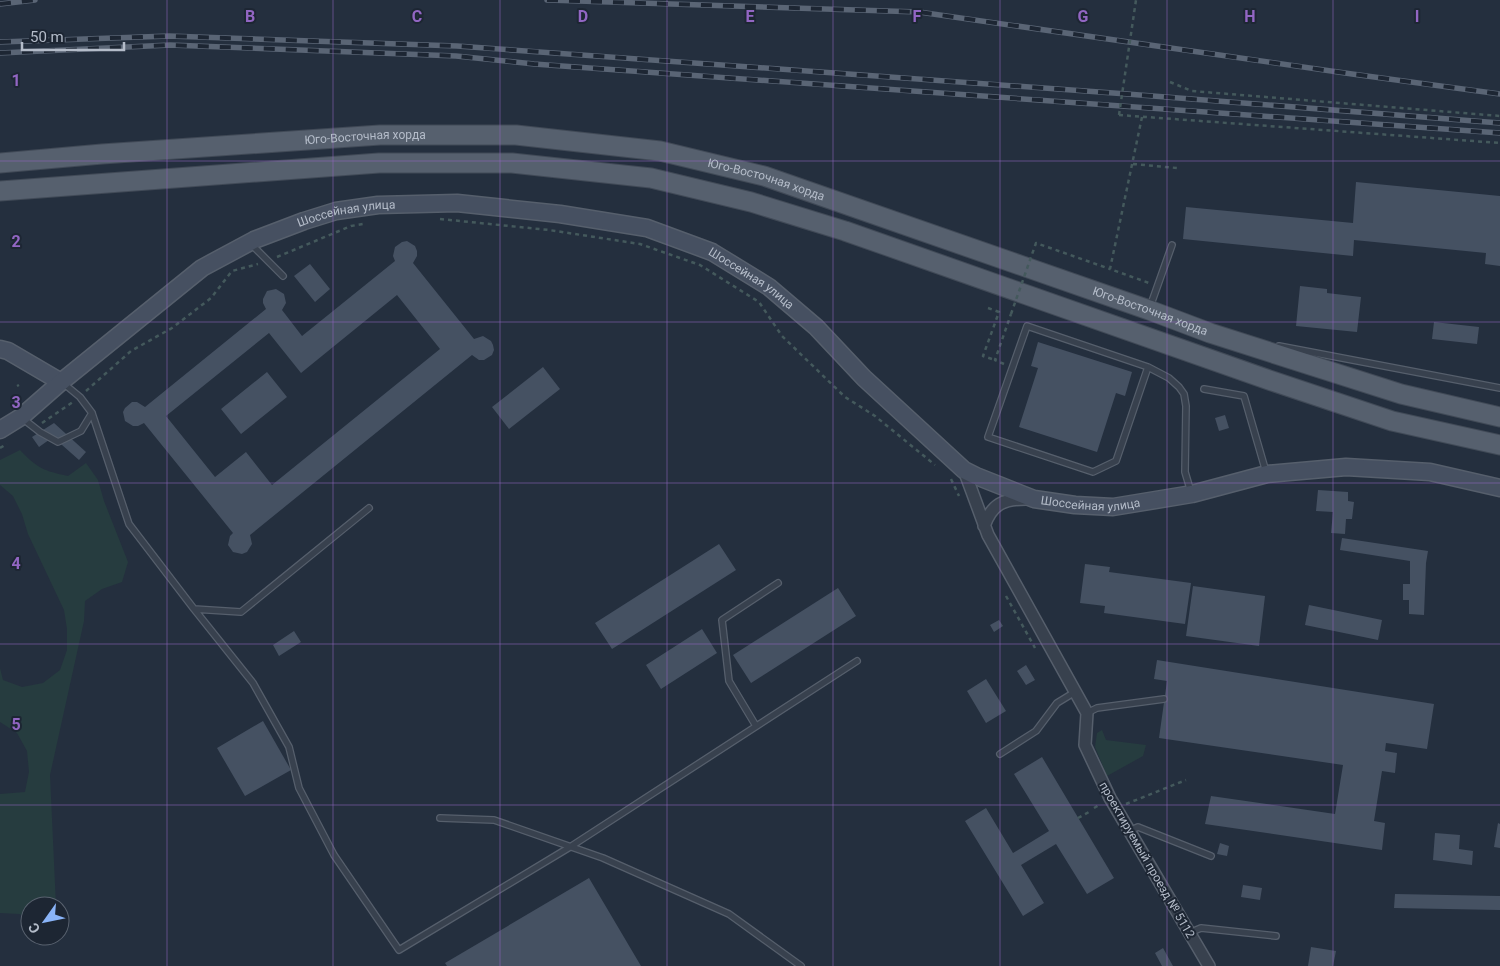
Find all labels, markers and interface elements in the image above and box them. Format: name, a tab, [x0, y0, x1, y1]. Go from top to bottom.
text: B	[245, 7, 255, 26]
text: C	[412, 7, 422, 26]
text: D	[578, 7, 588, 26]
text: E	[746, 7, 755, 26]
text: F	[913, 7, 922, 26]
text: G	[1078, 7, 1089, 26]
text: H	[1244, 7, 1256, 26]
text: I	[1415, 7, 1419, 26]
scale bar	[22, 20, 125, 52]
text: 50 m	[30, 28, 64, 46]
text: 1	[11, 71, 21, 90]
street label: Юго-Восточная хорда	[304, 128, 426, 147]
street label: Юго-Восточная хорда	[706, 156, 827, 204]
street label: Шоссейная улица	[295, 198, 396, 230]
text: 2	[11, 232, 21, 251]
street label: Шоссейная улица	[706, 245, 797, 312]
street label: Юго-Восточная хорда	[1091, 284, 1210, 338]
text: 3	[11, 393, 21, 412]
street label: Шоссейная улица	[1040, 493, 1141, 514]
text: 4	[11, 554, 21, 573]
text: 5	[11, 715, 21, 734]
street label: проектируемый проезд № 5112	[1096, 779, 1198, 941]
north arrow	[20, 896, 70, 946]
text: С	[25, 920, 43, 936]

